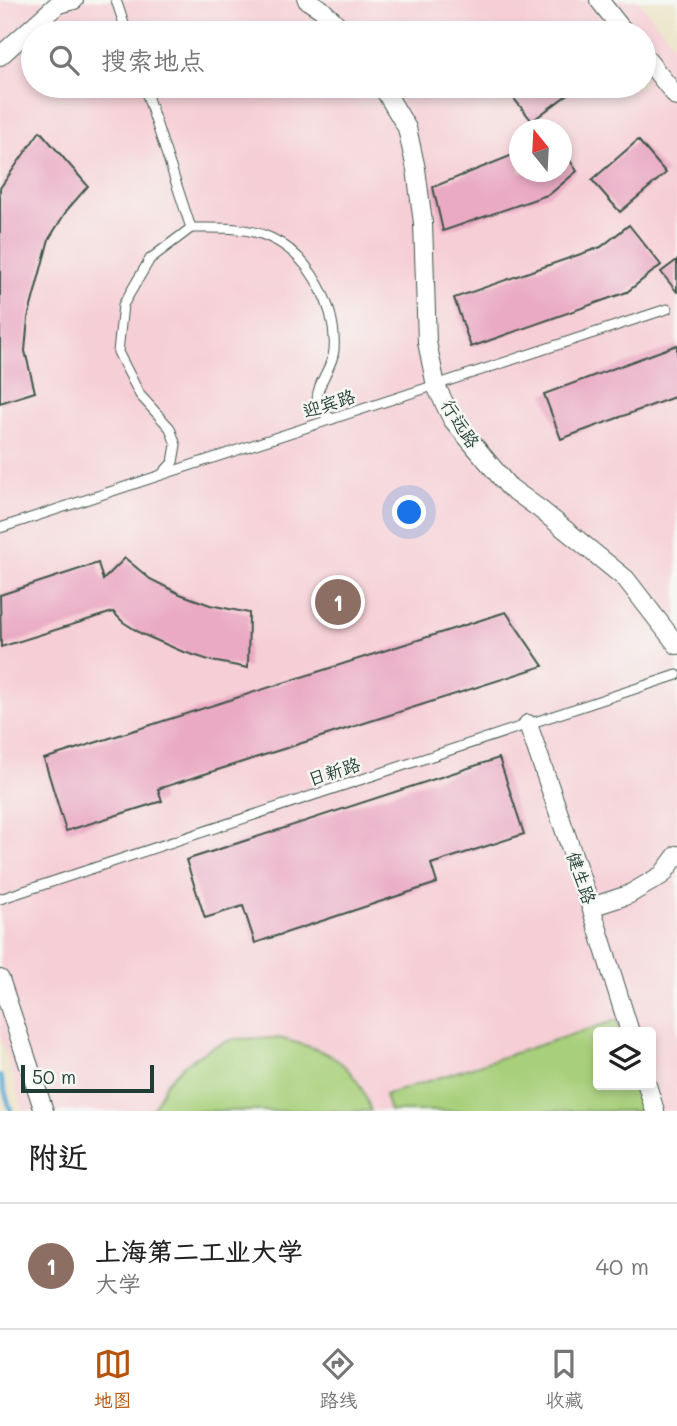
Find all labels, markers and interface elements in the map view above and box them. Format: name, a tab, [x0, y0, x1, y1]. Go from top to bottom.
search box	[21, 21, 656, 98]
icon: search	[45, 41, 83, 79]
text: 搜索地点	[101, 43, 205, 77]
north arrow	[509, 119, 572, 182]
street label: 迎宾路	[299, 383, 358, 423]
street label: 行远路	[436, 394, 486, 453]
your location	[392, 495, 426, 529]
pin: 1	[315, 576, 361, 628]
street label: 日新路	[304, 751, 363, 791]
street label: 健生路	[562, 848, 602, 907]
map controls	[593, 1027, 656, 1090]
button: layers	[593, 1027, 656, 1090]
scale bar	[21, 1062, 154, 1094]
text: 50 m	[32, 1064, 76, 1089]
text: 附近	[28, 1136, 88, 1176]
text: 上海第二工业大学	[95, 1234, 303, 1268]
text: 1	[46, 1251, 56, 1281]
text: 40 m	[596, 1251, 649, 1281]
text: 大学	[95, 1268, 141, 1298]
tab: 地图	[94, 1345, 132, 1412]
tab: 路线	[319, 1345, 357, 1412]
tab: 收藏	[545, 1345, 583, 1412]

